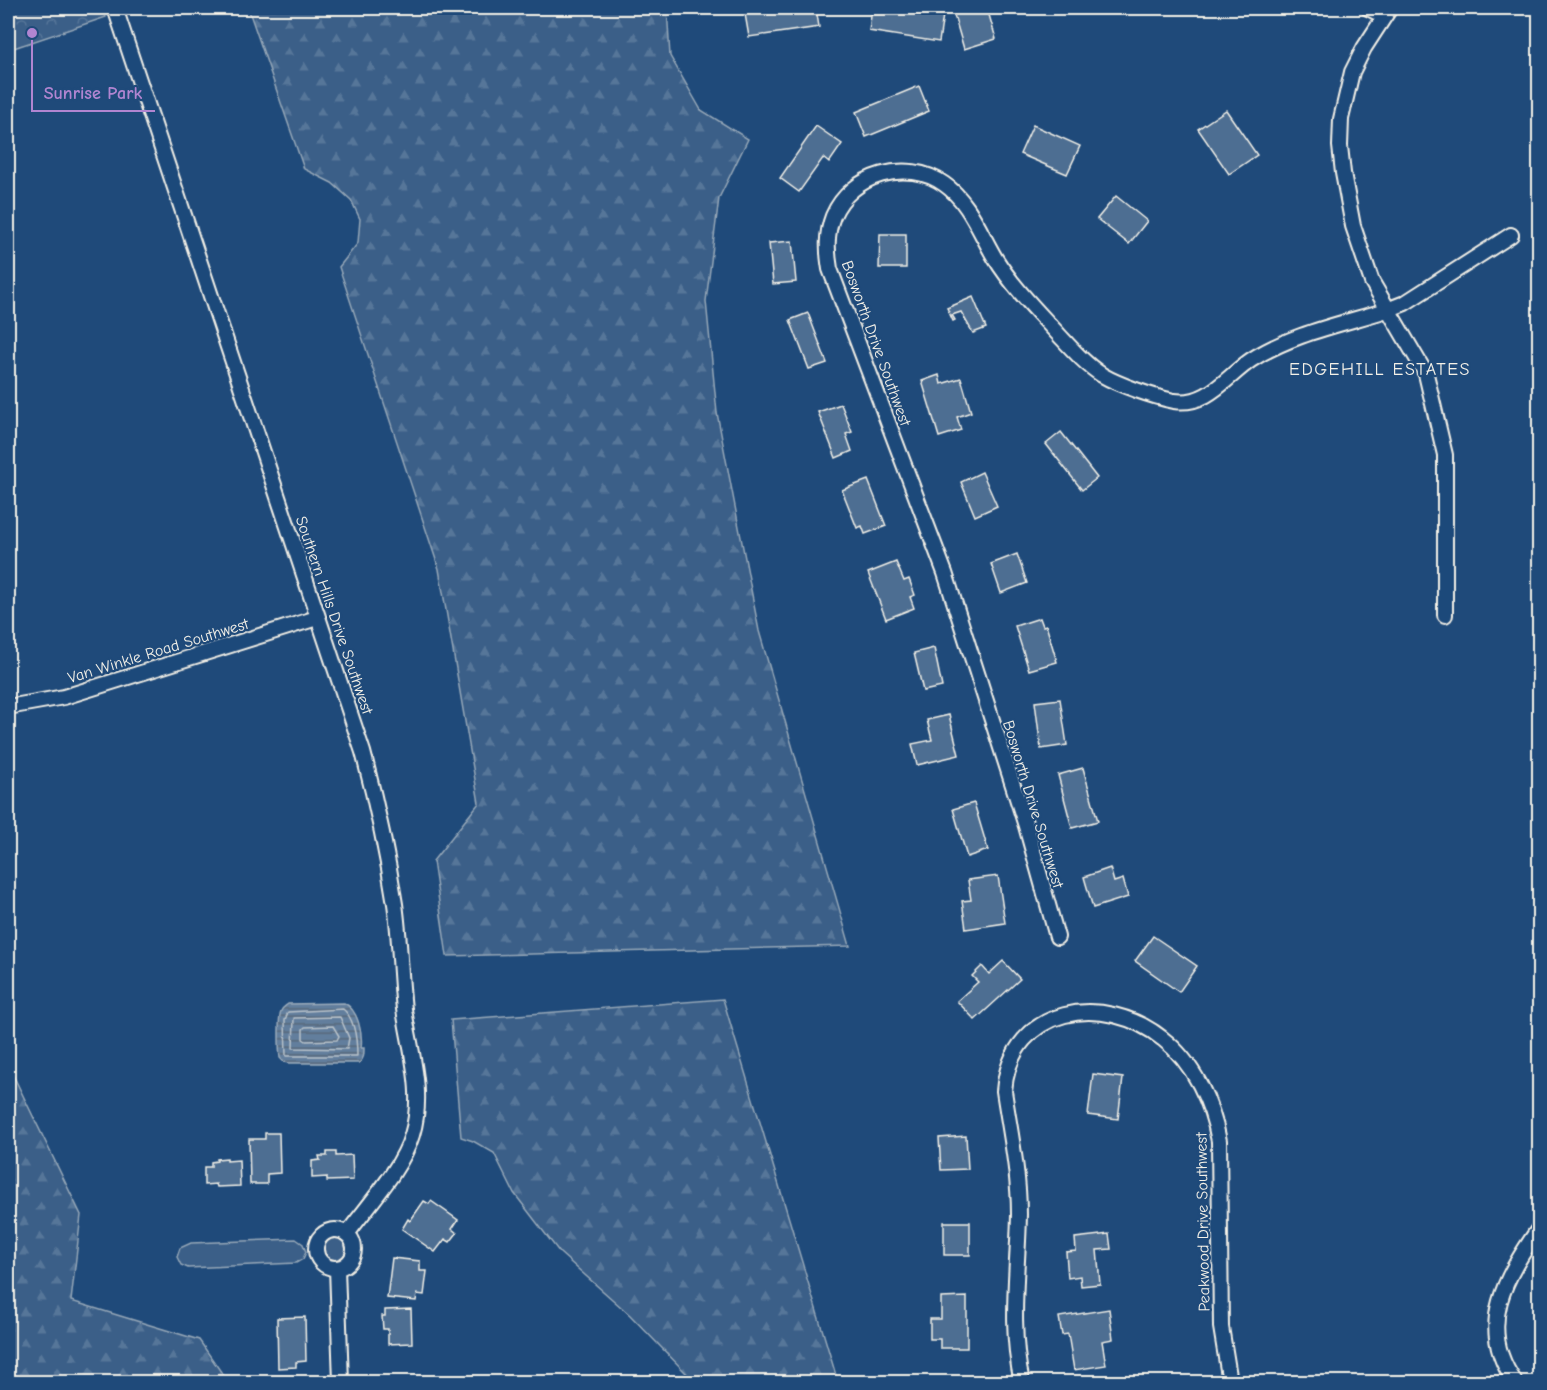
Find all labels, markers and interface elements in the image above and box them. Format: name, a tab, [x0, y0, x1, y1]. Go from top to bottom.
callout: Sunrise Park	[32, 75, 155, 111]
text: Sunrise Park	[44, 83, 143, 104]
street label: Bosworth Drive Southwest	[838, 258, 914, 429]
district label: EDGEHILL ESTATES	[1289, 359, 1471, 380]
street label: Southern Hills Drive Southwest	[292, 514, 377, 717]
street label: Van Winkle Road Southwest	[66, 615, 251, 687]
street label: Bosworth Drive Southwest	[999, 718, 1067, 891]
street label: Peakwood Drive Southwest	[1192, 1132, 1214, 1312]

